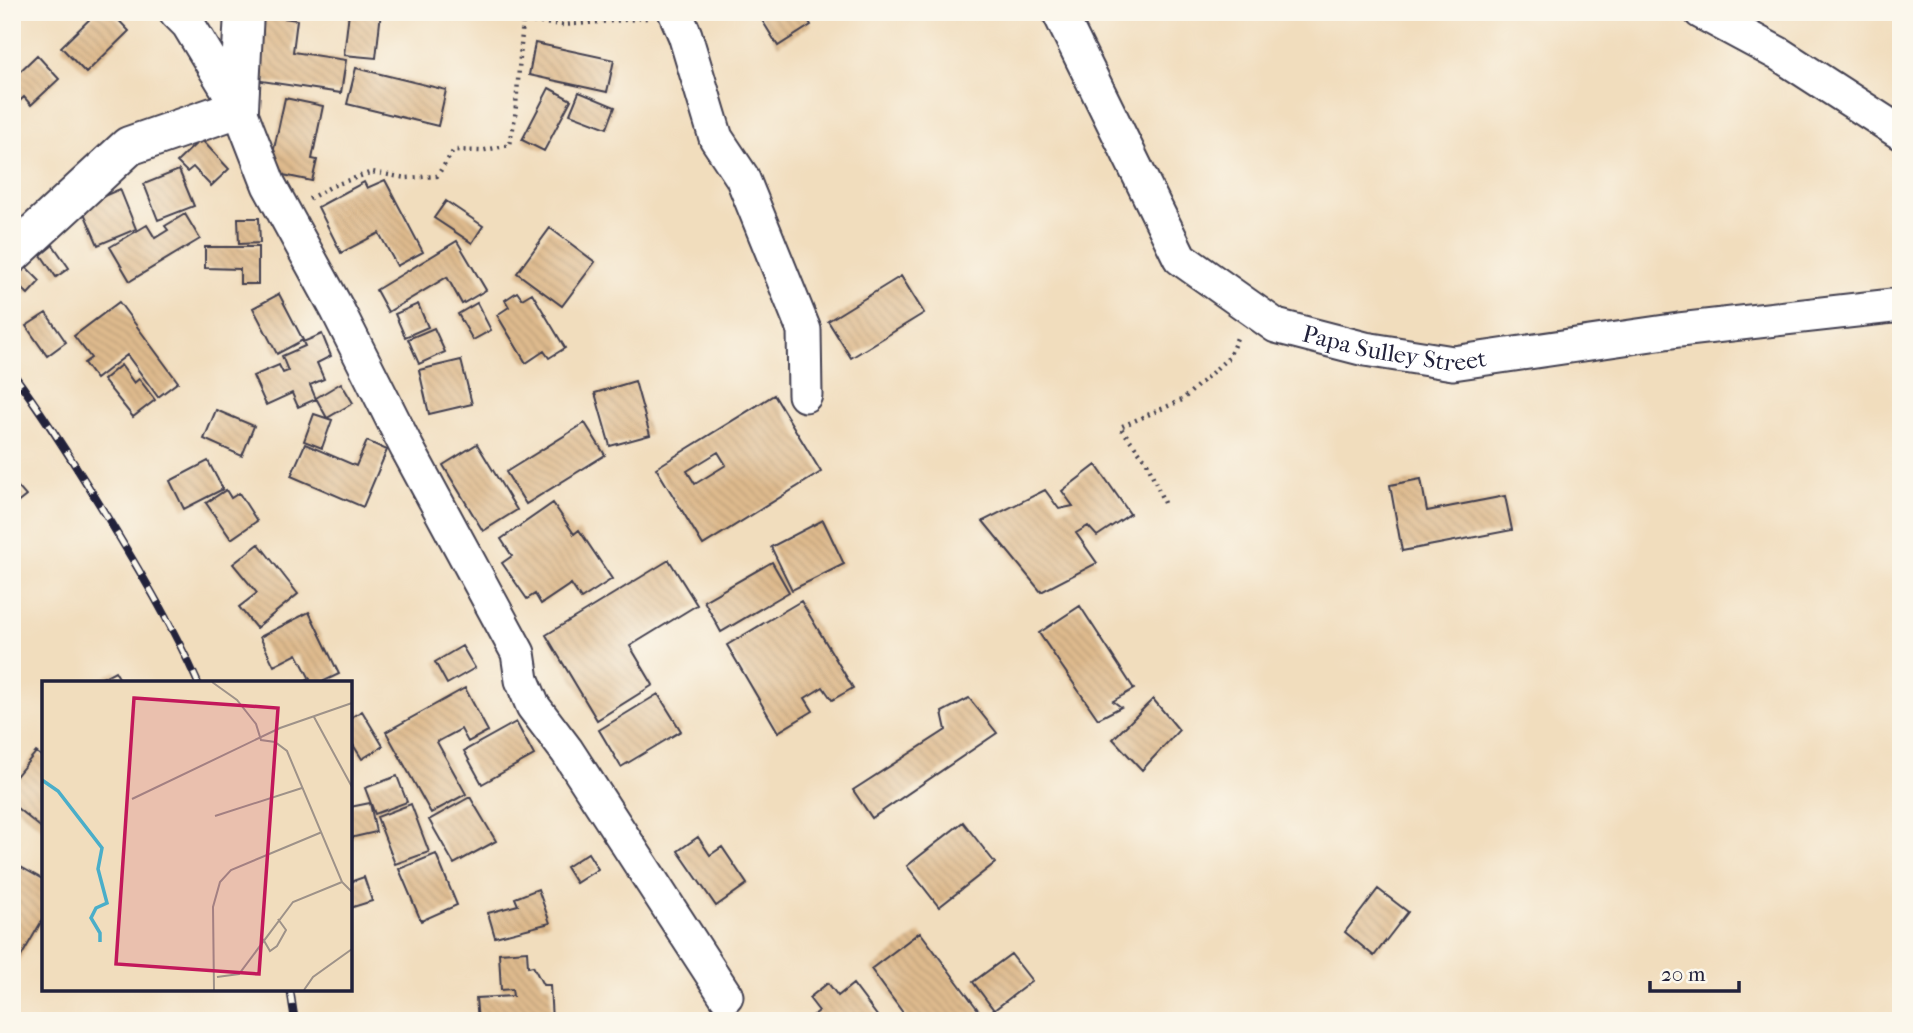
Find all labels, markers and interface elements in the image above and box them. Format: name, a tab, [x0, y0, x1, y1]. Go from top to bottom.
street label: Papa Sulley Street	[1300, 319, 1489, 377]
inset map	[42, 681, 352, 991]
scale bar	[1650, 949, 1740, 993]
text: 20 m	[1661, 962, 1706, 986]

